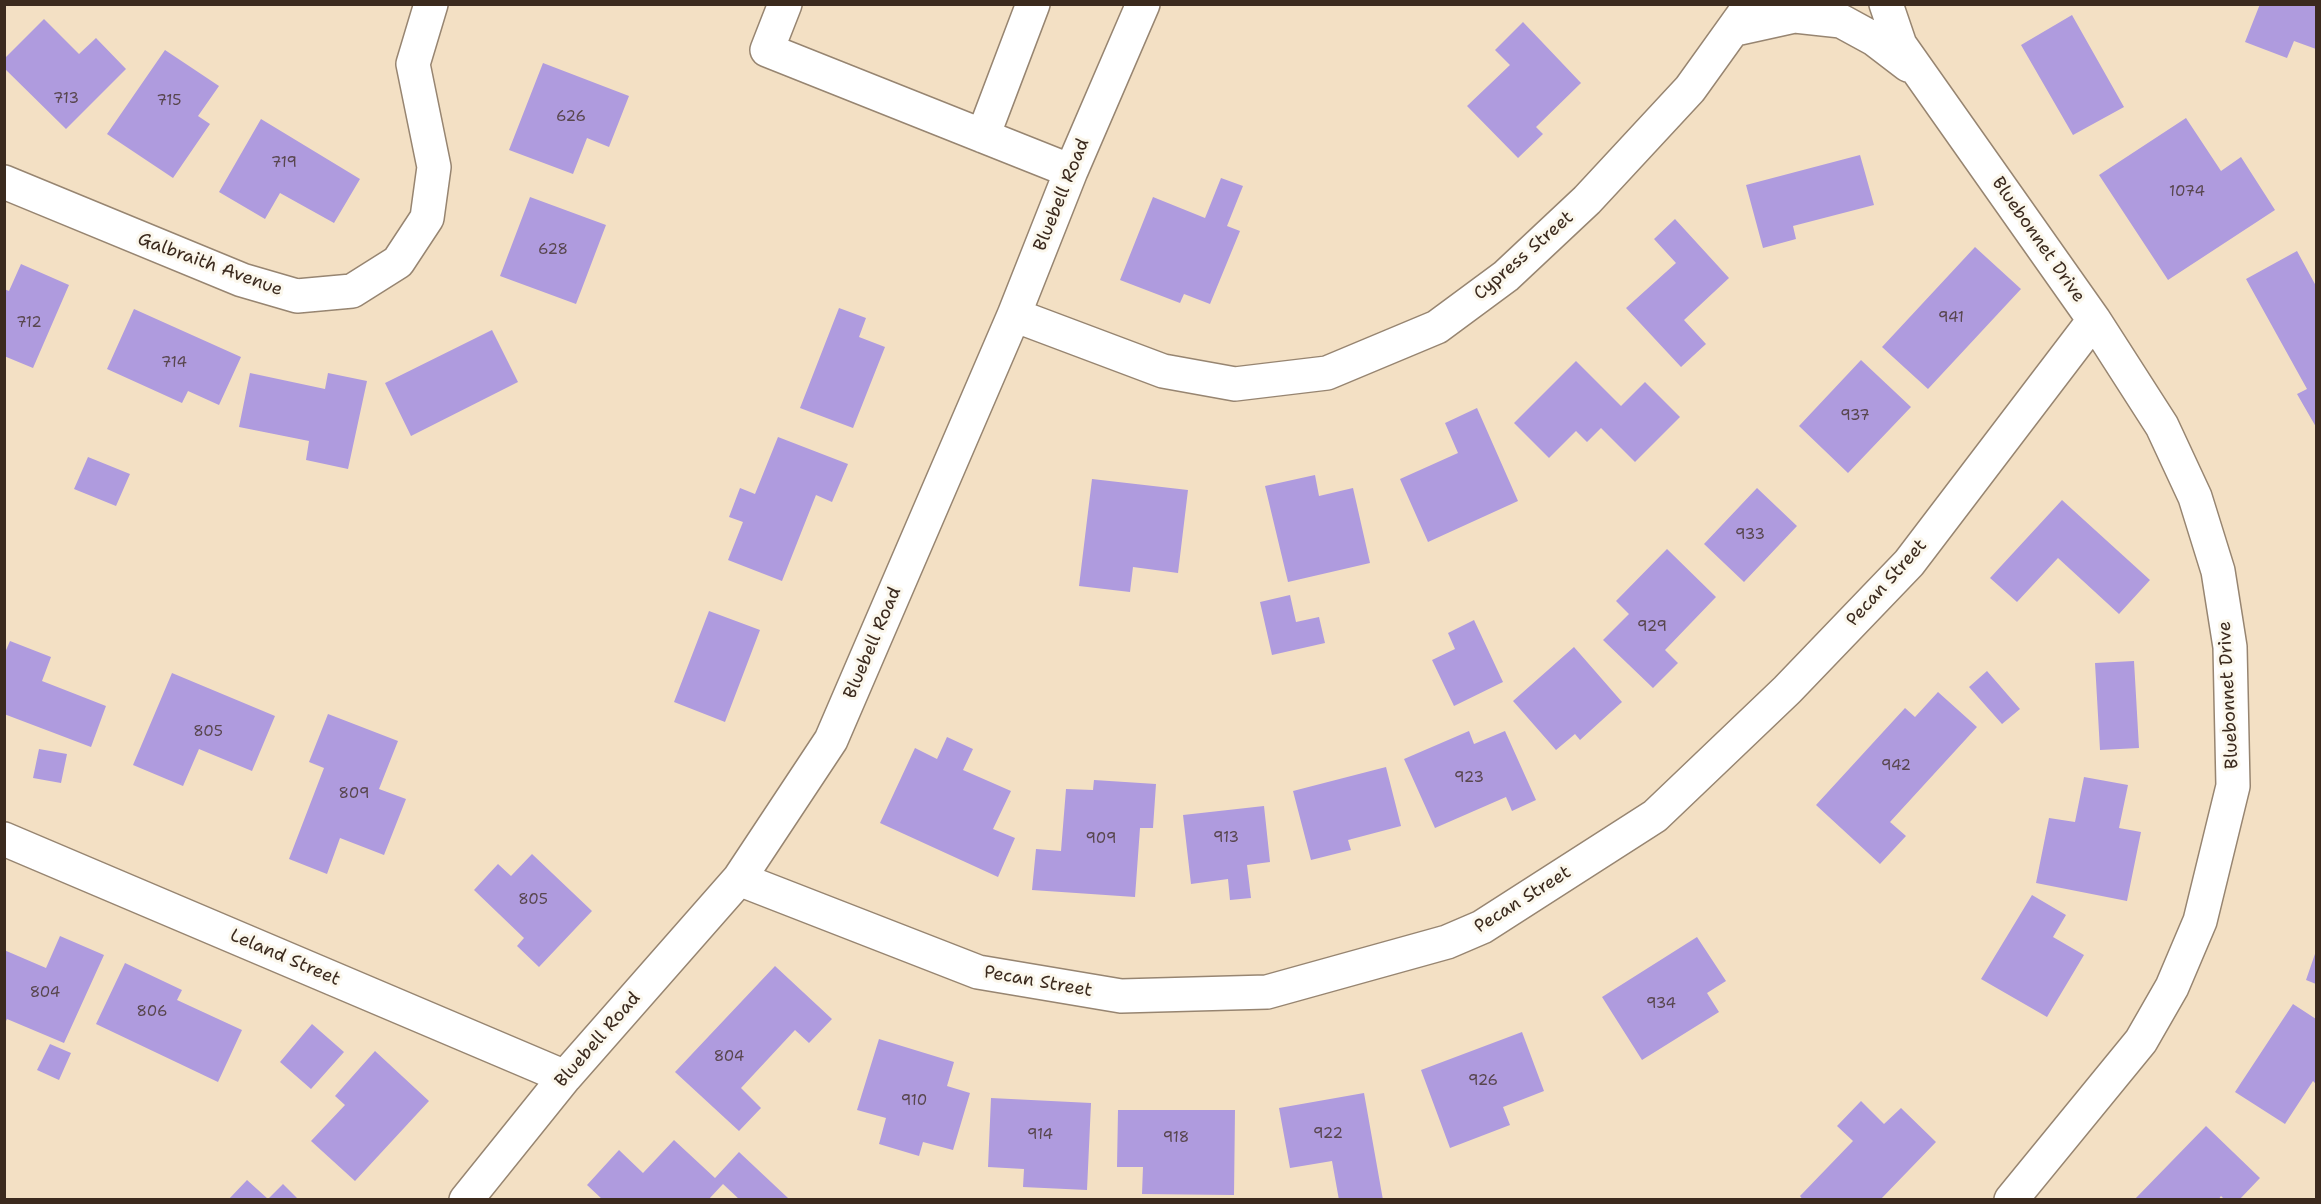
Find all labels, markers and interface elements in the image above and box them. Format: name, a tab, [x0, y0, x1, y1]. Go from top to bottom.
house number: 713	[53, 90, 79, 108]
house number: 715	[157, 92, 181, 110]
house number: 626	[556, 108, 586, 126]
street label: Bluebell Road	[1030, 136, 1094, 254]
house number: 719	[271, 154, 297, 172]
street label: Bluebonnet Drive	[1987, 173, 2089, 307]
house number: 1074	[2169, 183, 2205, 201]
street label: Cypress Street	[1470, 207, 1578, 305]
street label: Galbraith Avenue	[135, 229, 285, 301]
house number: 628	[538, 241, 568, 259]
house number: 941	[1938, 309, 1964, 327]
house number: 712	[16, 314, 42, 332]
house number: 714	[161, 354, 187, 372]
house number: 937	[1840, 407, 1870, 425]
house number: 933	[1735, 526, 1765, 544]
street label: Pecan Street	[1842, 535, 1932, 631]
street label: Bluebell Road	[840, 584, 906, 702]
house number: 929	[1637, 618, 1667, 636]
street label: Bluebonnet Drive	[2214, 621, 2244, 769]
house number: 805	[193, 723, 223, 741]
house number: 942	[1881, 757, 1911, 775]
house number: 923	[1454, 769, 1484, 787]
house number: 809	[339, 785, 369, 803]
house number: 913	[1213, 829, 1239, 847]
house number: 909	[1086, 830, 1116, 848]
street label: Pecan Street	[1471, 862, 1575, 938]
house number: 805	[518, 891, 548, 909]
street label: Leland Street	[227, 925, 343, 991]
street label: Pecan Street	[982, 962, 1094, 1002]
house number: 804	[30, 984, 60, 1002]
street label: Bluebell Road	[551, 988, 645, 1092]
house number: 934	[1646, 995, 1676, 1013]
house number: 806	[137, 1003, 167, 1021]
house number: 804	[714, 1048, 744, 1066]
house number: 926	[1468, 1072, 1498, 1090]
house number: 910	[901, 1092, 927, 1110]
house number: 922	[1313, 1125, 1343, 1143]
house number: 914	[1027, 1126, 1053, 1144]
house number: 918	[1163, 1129, 1189, 1147]

